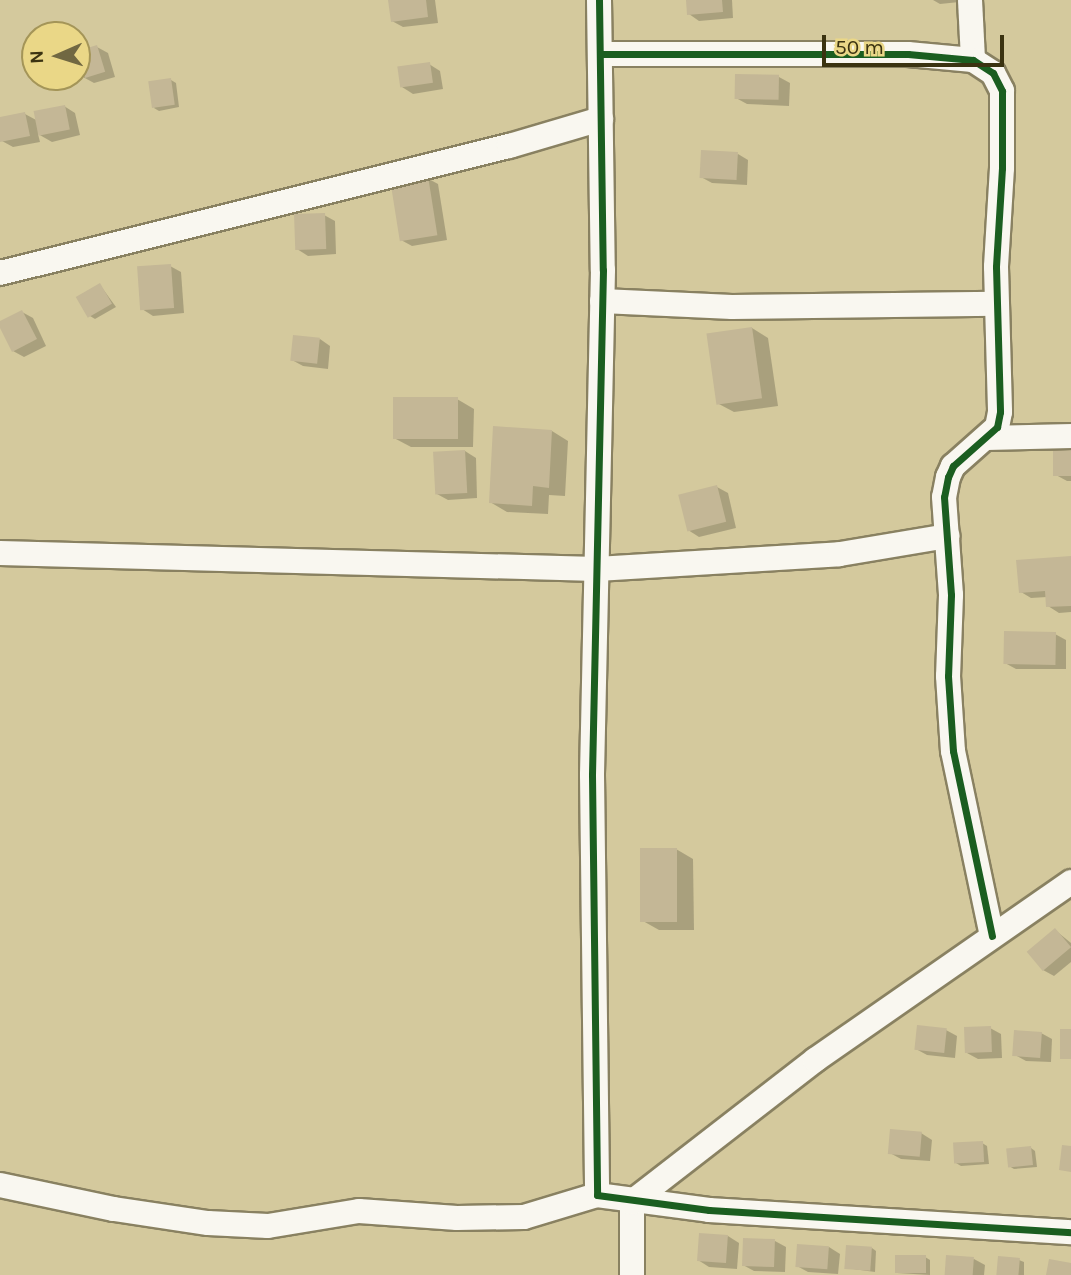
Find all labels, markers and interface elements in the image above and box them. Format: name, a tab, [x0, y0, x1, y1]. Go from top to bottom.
north arrow	[21, 21, 91, 91]
scale bar	[826, 21, 1008, 65]
text: 50 m	[835, 35, 884, 59]
text: N	[26, 50, 48, 64]

